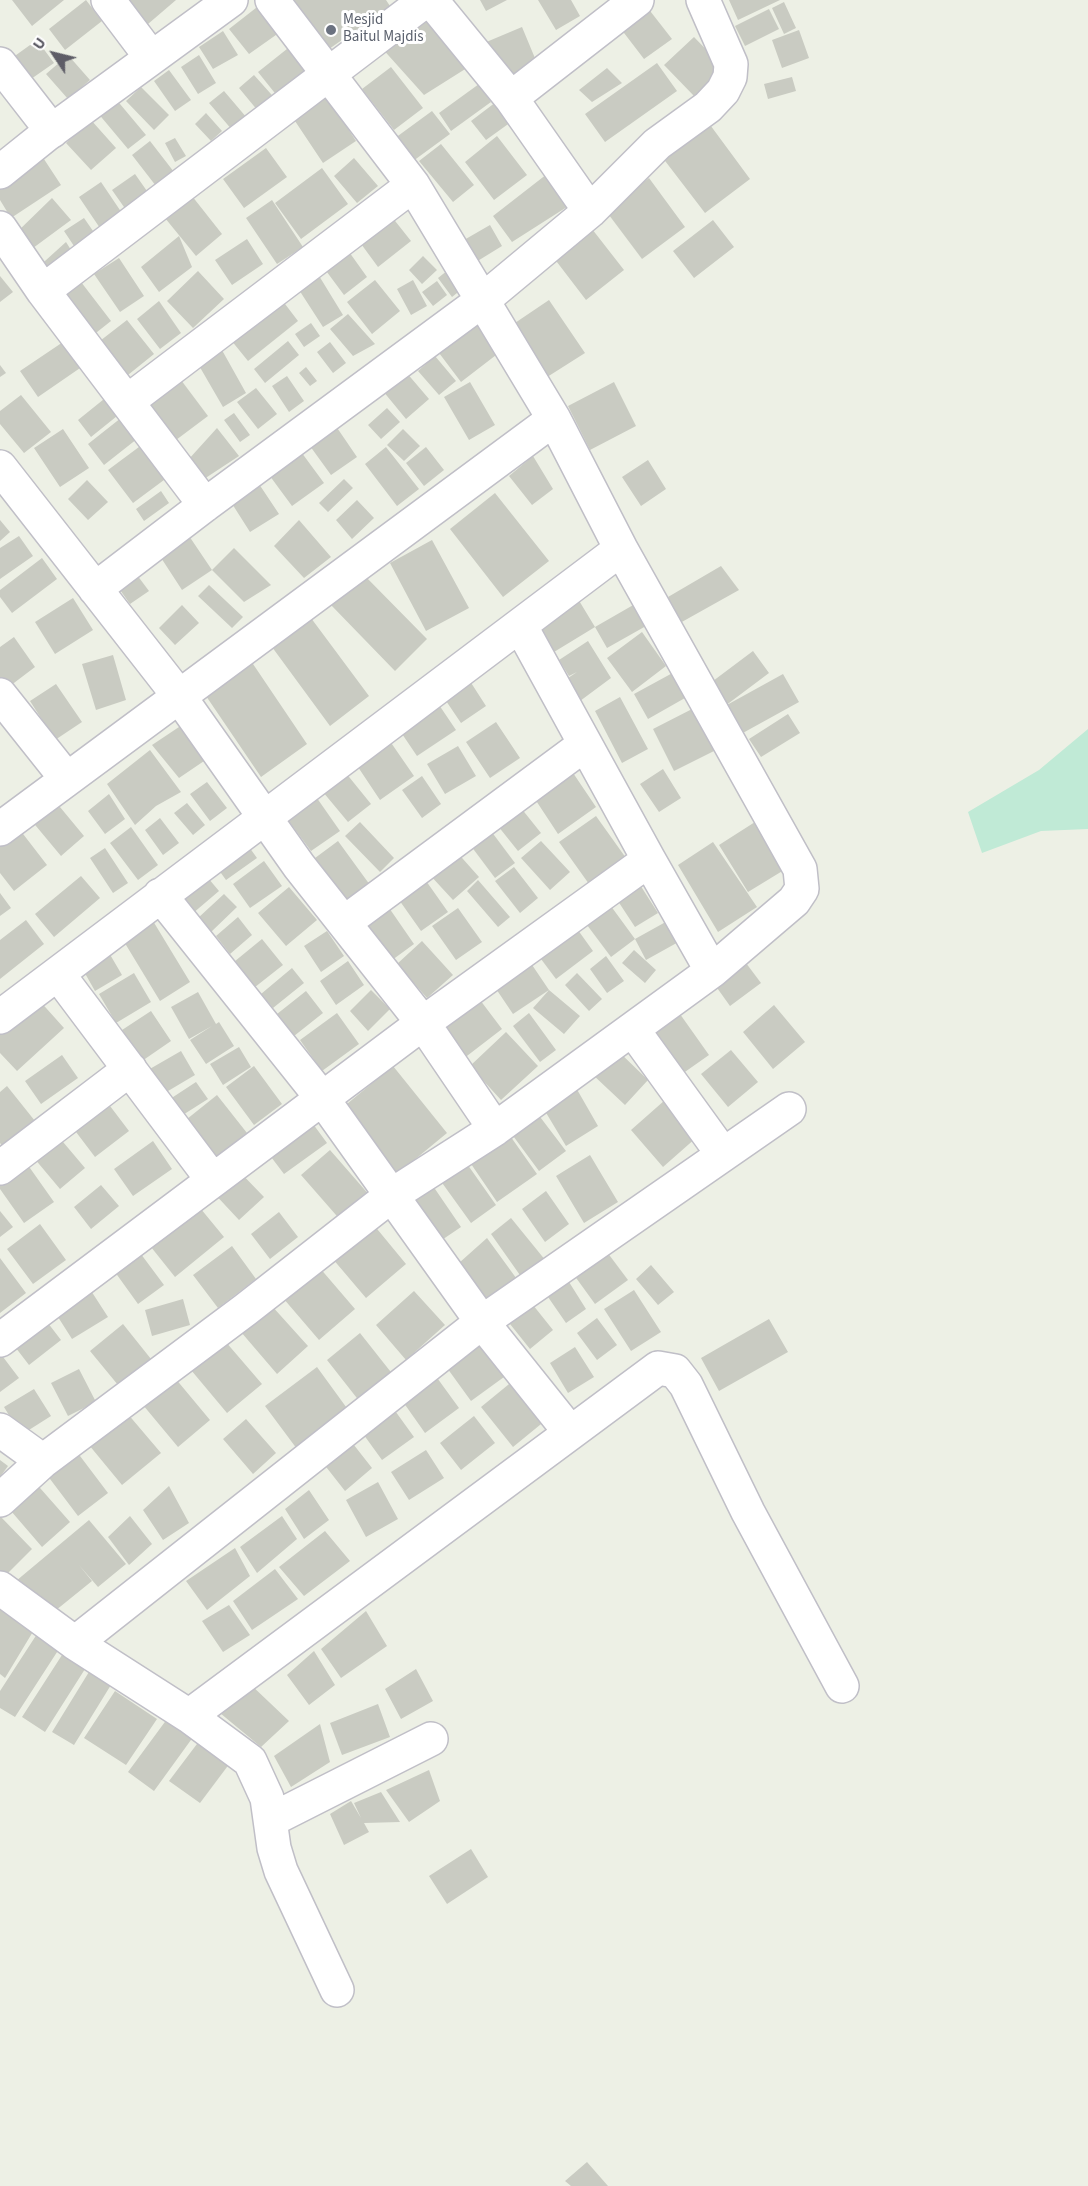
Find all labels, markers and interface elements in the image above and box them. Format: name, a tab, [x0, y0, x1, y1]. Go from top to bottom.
place label: Mesjid Baitul Majdis	[343, 12, 424, 47]
marker: Mesjid Baitul Majdis	[324, 23, 338, 37]
north arrow	[24, 24, 84, 84]
text: U	[27, 33, 51, 54]

